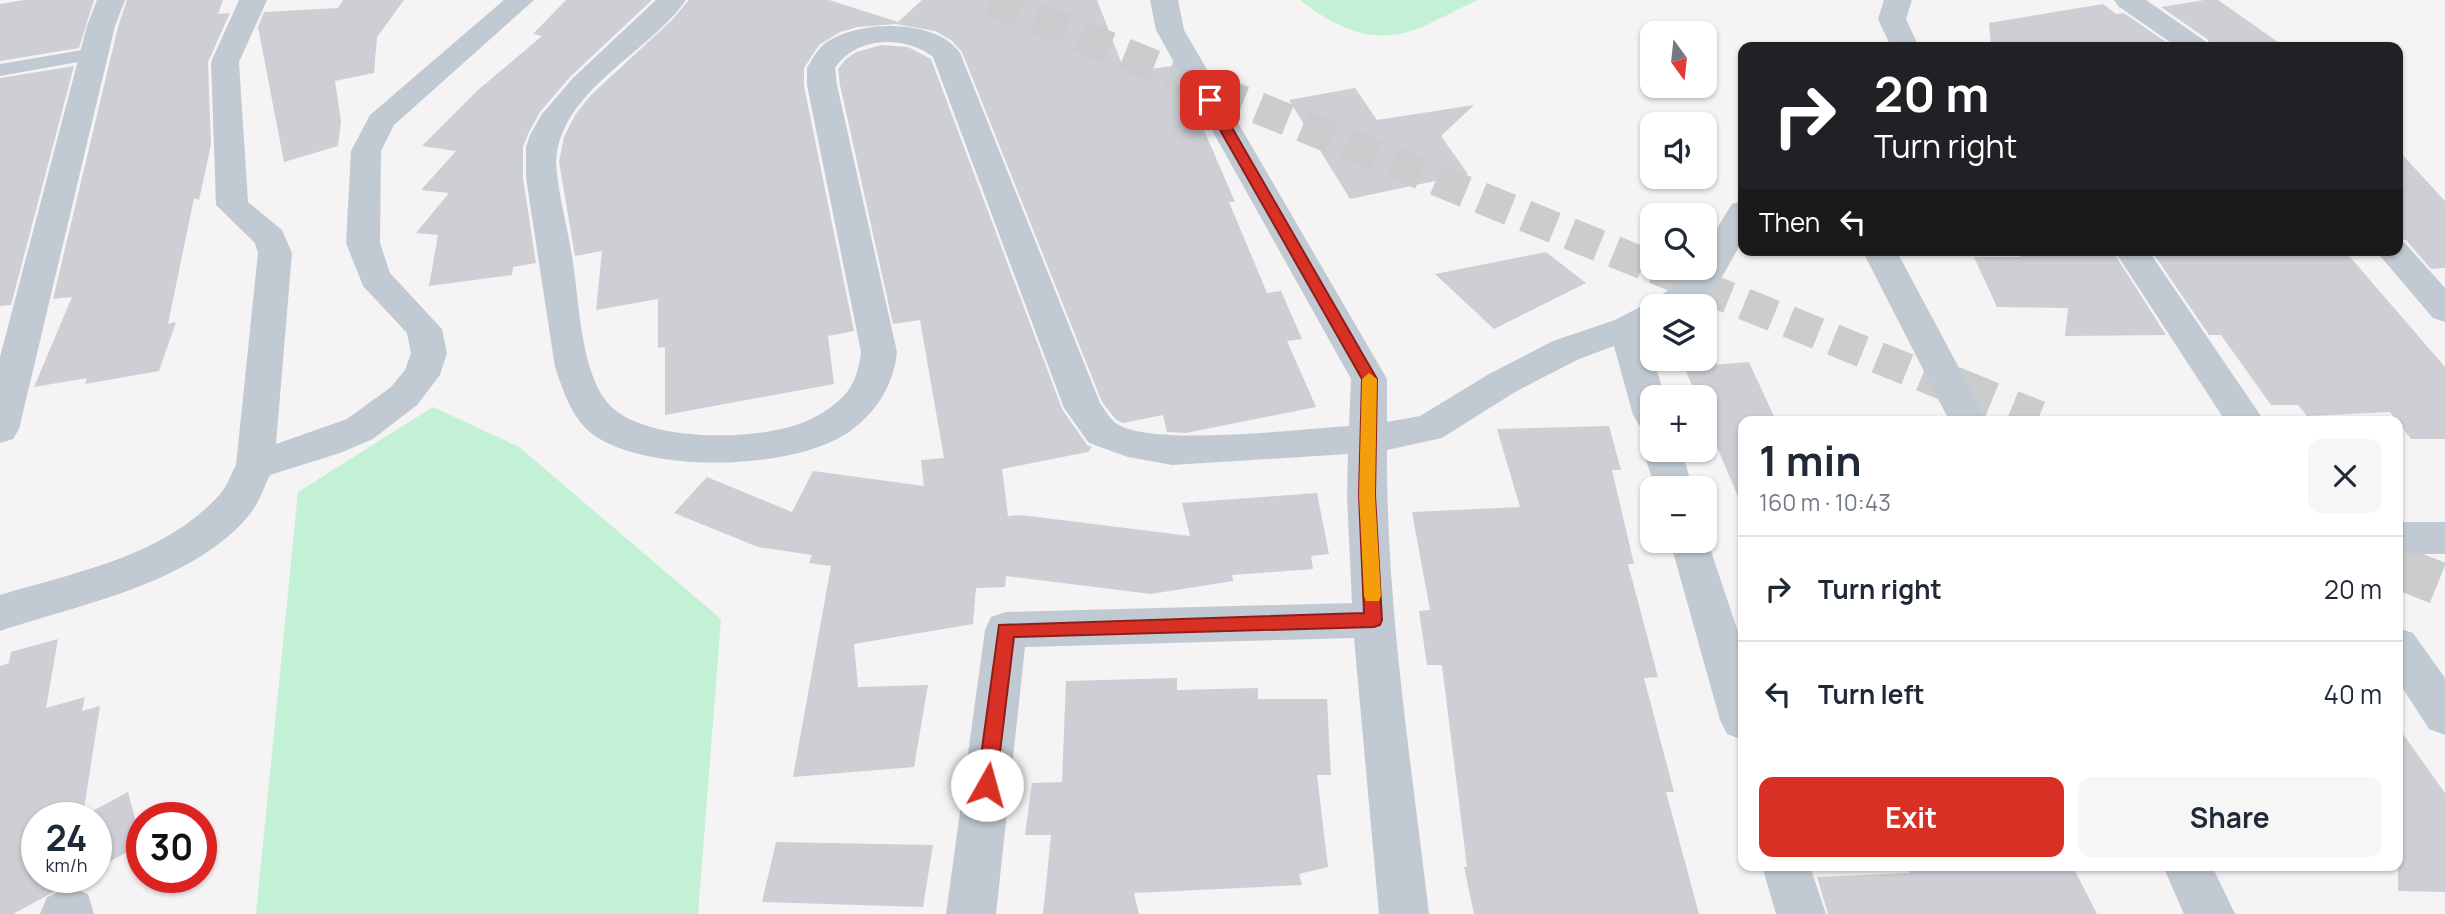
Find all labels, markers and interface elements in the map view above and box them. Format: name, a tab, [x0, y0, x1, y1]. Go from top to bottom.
north arrow	[1640, 21, 1717, 98]
map controls	[1640, 21, 1717, 553]
text: 20 m	[1874, 60, 1989, 127]
pin	[1180, 70, 1240, 130]
icon: right	[1759, 70, 1850, 161]
icon: arrive	[1191, 81, 1229, 119]
button: sound	[1640, 112, 1717, 189]
text: Turn right	[1874, 124, 2017, 168]
button: search	[1640, 203, 1717, 280]
icon: left	[1834, 203, 1872, 241]
text: Then	[1759, 204, 1820, 240]
button: layers	[1640, 294, 1717, 371]
button: +	[1640, 385, 1717, 462]
text: 1 min	[1759, 431, 1862, 489]
button: close	[2308, 439, 2382, 513]
button: −	[1640, 476, 1717, 553]
text: 160 m · 10:43	[1759, 486, 1891, 518]
icon: right	[1759, 570, 1797, 608]
text: Turn right	[1818, 571, 1942, 607]
text: 20 m	[2324, 571, 2382, 607]
icon: left	[1759, 675, 1797, 713]
text: Turn left	[1818, 676, 1925, 712]
text: 40 m	[2324, 676, 2382, 712]
position arrow	[950, 748, 1024, 822]
button: Exit	[1759, 777, 2064, 857]
button: Share	[2078, 777, 2382, 857]
speed limit sign: 30	[126, 802, 217, 893]
text: 24	[46, 814, 87, 862]
text: km/h	[46, 853, 87, 877]

